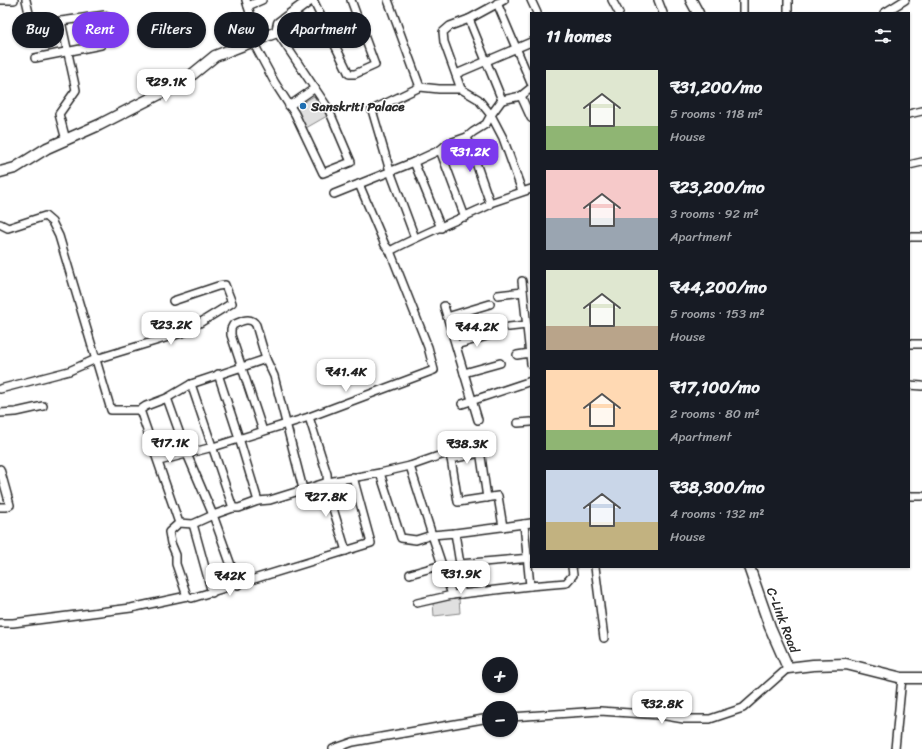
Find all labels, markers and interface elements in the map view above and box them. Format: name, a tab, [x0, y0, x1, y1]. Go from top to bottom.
chip: Buy	[12, 12, 64, 48]
chip: Rent	[72, 12, 129, 48]
chip: Filters	[137, 12, 206, 48]
chip: New	[214, 12, 269, 48]
chip: Apartment	[277, 12, 371, 48]
text: 11 homes	[546, 21, 611, 51]
icon: filters	[872, 25, 894, 47]
pin: ₹29.1K	[133, 69, 199, 103]
text: ₹29.1K	[146, 70, 186, 93]
text: ₹31,200/mo	[670, 72, 762, 102]
icon: home	[578, 86, 626, 134]
place label: Sanskriti Palace	[310, 95, 405, 118]
marker: Sanskriti Palace	[298, 101, 308, 111]
text: 5 rooms · 118 m²	[670, 102, 763, 125]
text: House	[670, 125, 705, 148]
pin: ₹31.2K	[437, 139, 503, 173]
text: ₹31.2K	[450, 140, 490, 163]
text: ₹23,200/mo	[670, 172, 765, 202]
icon: home	[578, 186, 626, 234]
text: 3 rooms · 92 m²	[670, 202, 759, 225]
text: Apartment	[670, 225, 731, 248]
text: ₹44,200/mo	[670, 272, 767, 302]
icon: home	[578, 286, 626, 334]
text: 5 rooms · 153 m²	[670, 302, 765, 325]
pin: ₹23.2K	[138, 312, 204, 346]
text: ₹23.2K	[150, 313, 192, 336]
pin: ₹44.2K	[444, 314, 510, 348]
text: ₹44.2K	[456, 315, 498, 338]
text: House	[670, 325, 705, 348]
pin: ₹41.4K	[313, 359, 379, 393]
text: ₹41.4K	[326, 360, 366, 383]
text: ₹17,100/mo	[670, 372, 760, 402]
icon: home	[578, 386, 626, 434]
text: 2 rooms · 80 m²	[670, 402, 760, 425]
text: Apartment	[670, 425, 731, 448]
pin: ₹17.1K	[137, 430, 203, 464]
text: ₹17.1K	[151, 431, 189, 454]
pin: ₹38.3K	[434, 431, 500, 465]
text: ₹38.3K	[446, 432, 488, 455]
text: ₹38,300/mo	[670, 472, 765, 502]
pin: ₹27.8K	[293, 484, 359, 518]
text: ₹27.8K	[305, 485, 347, 508]
icon: home	[578, 486, 626, 534]
text: 4 rooms · 132 m²	[670, 502, 764, 525]
text: House	[670, 525, 705, 548]
pin: ₹31.9K	[428, 561, 494, 595]
text: ₹31.9K	[441, 562, 481, 585]
pin: ₹42K	[206, 563, 254, 597]
text: ₹42K	[215, 564, 245, 587]
street label: C-Link Road	[760, 584, 806, 657]
map controls	[482, 657, 518, 737]
button: +	[482, 657, 518, 693]
pin: ₹32.8K	[629, 691, 695, 725]
text: ₹32.8K	[641, 692, 683, 715]
button: −	[482, 701, 518, 737]

